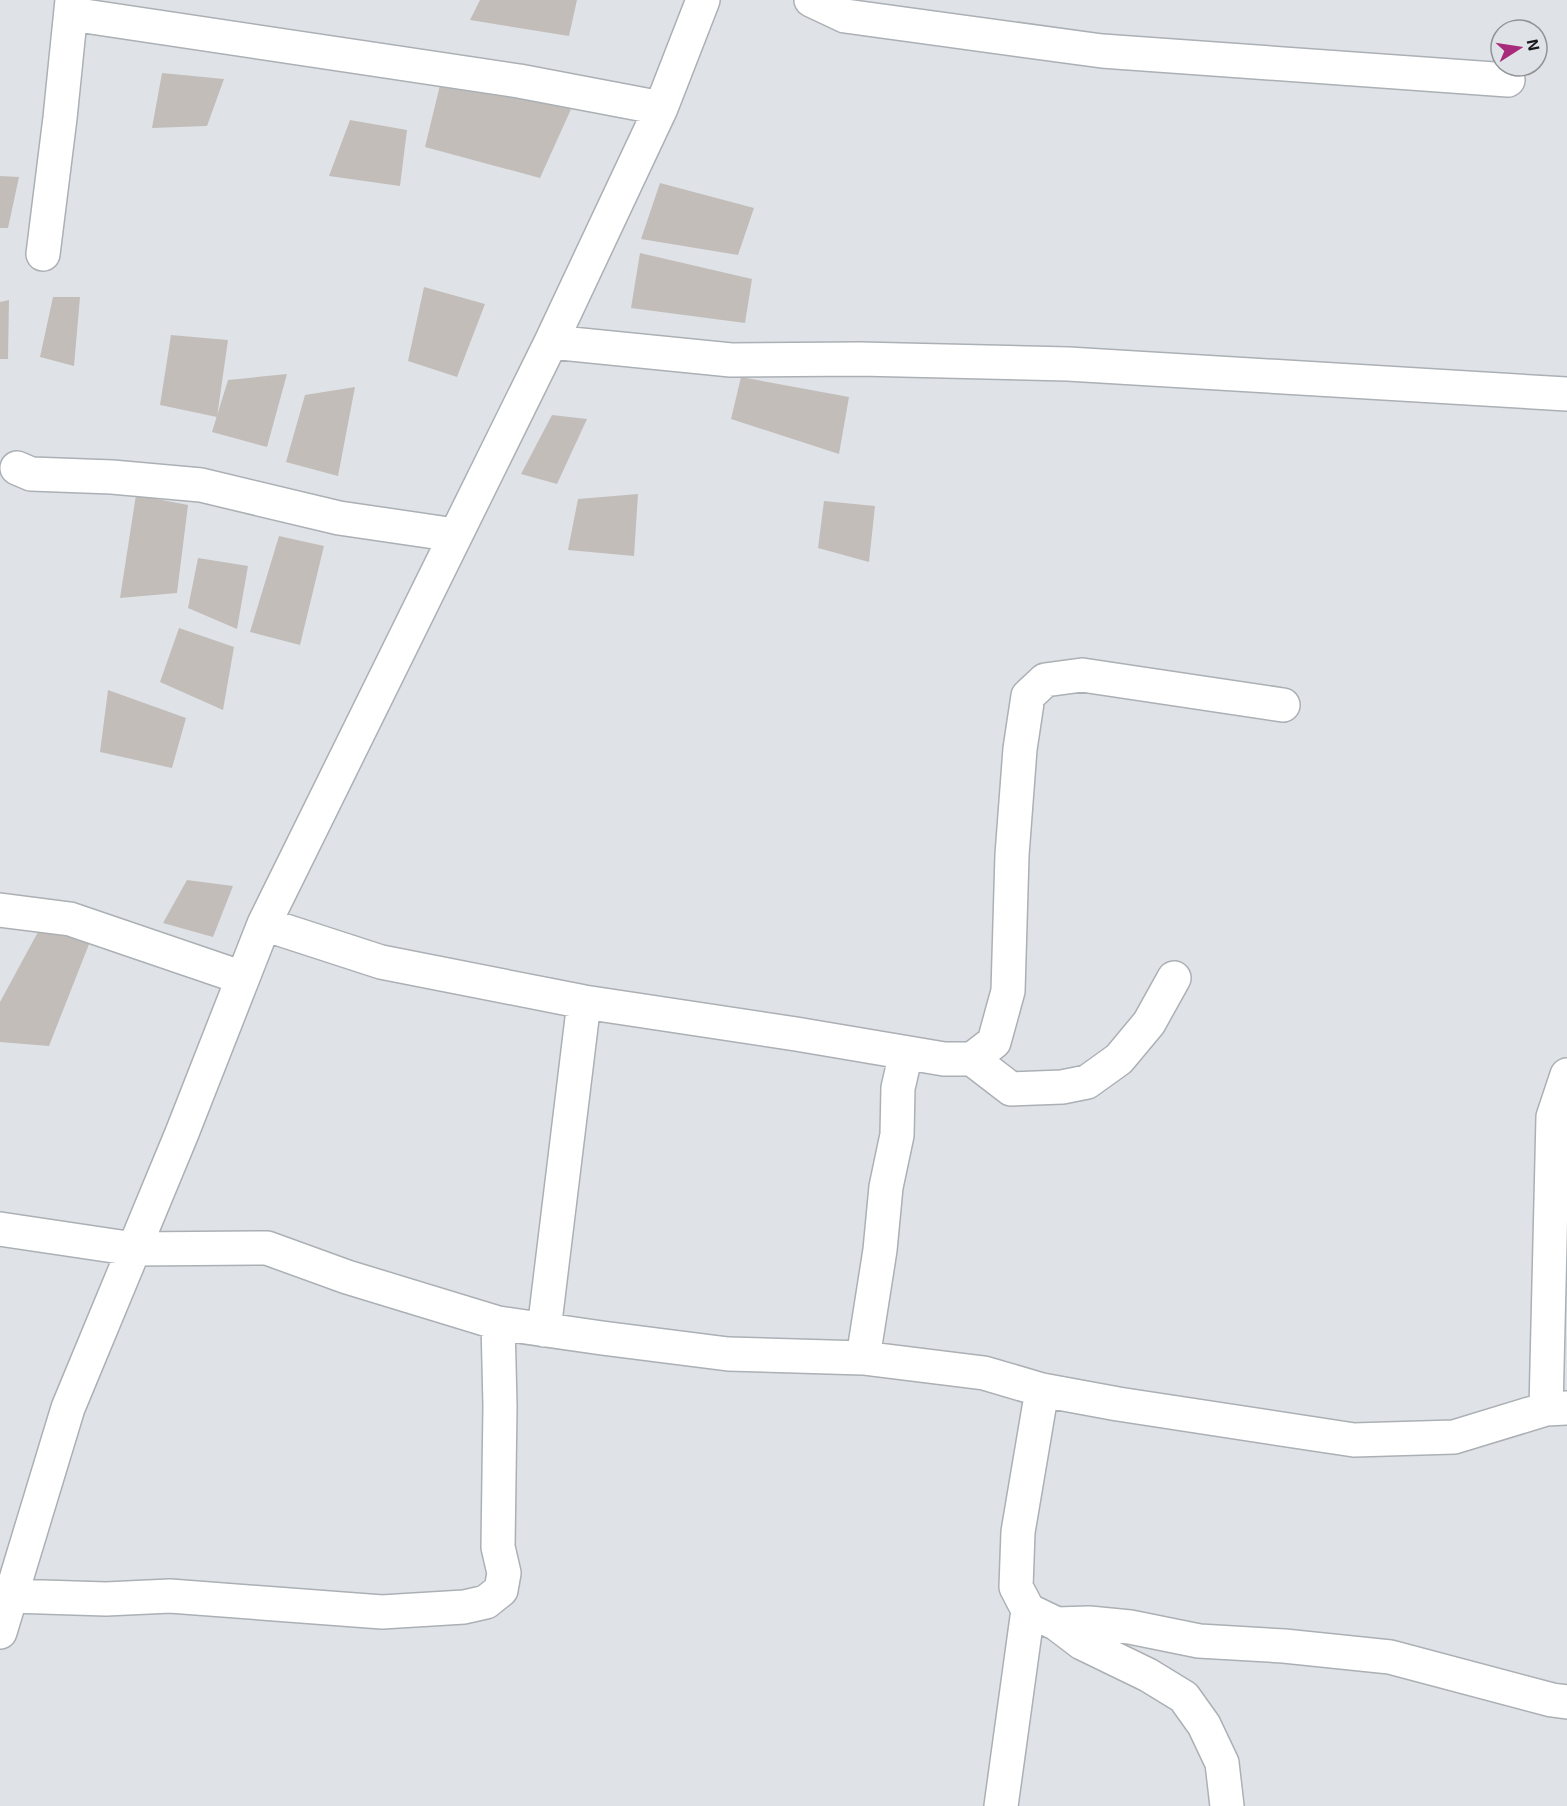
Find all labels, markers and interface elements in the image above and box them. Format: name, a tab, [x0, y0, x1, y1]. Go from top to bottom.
north arrow	[1489, 18, 1549, 78]
text: N	[1524, 37, 1545, 52]

